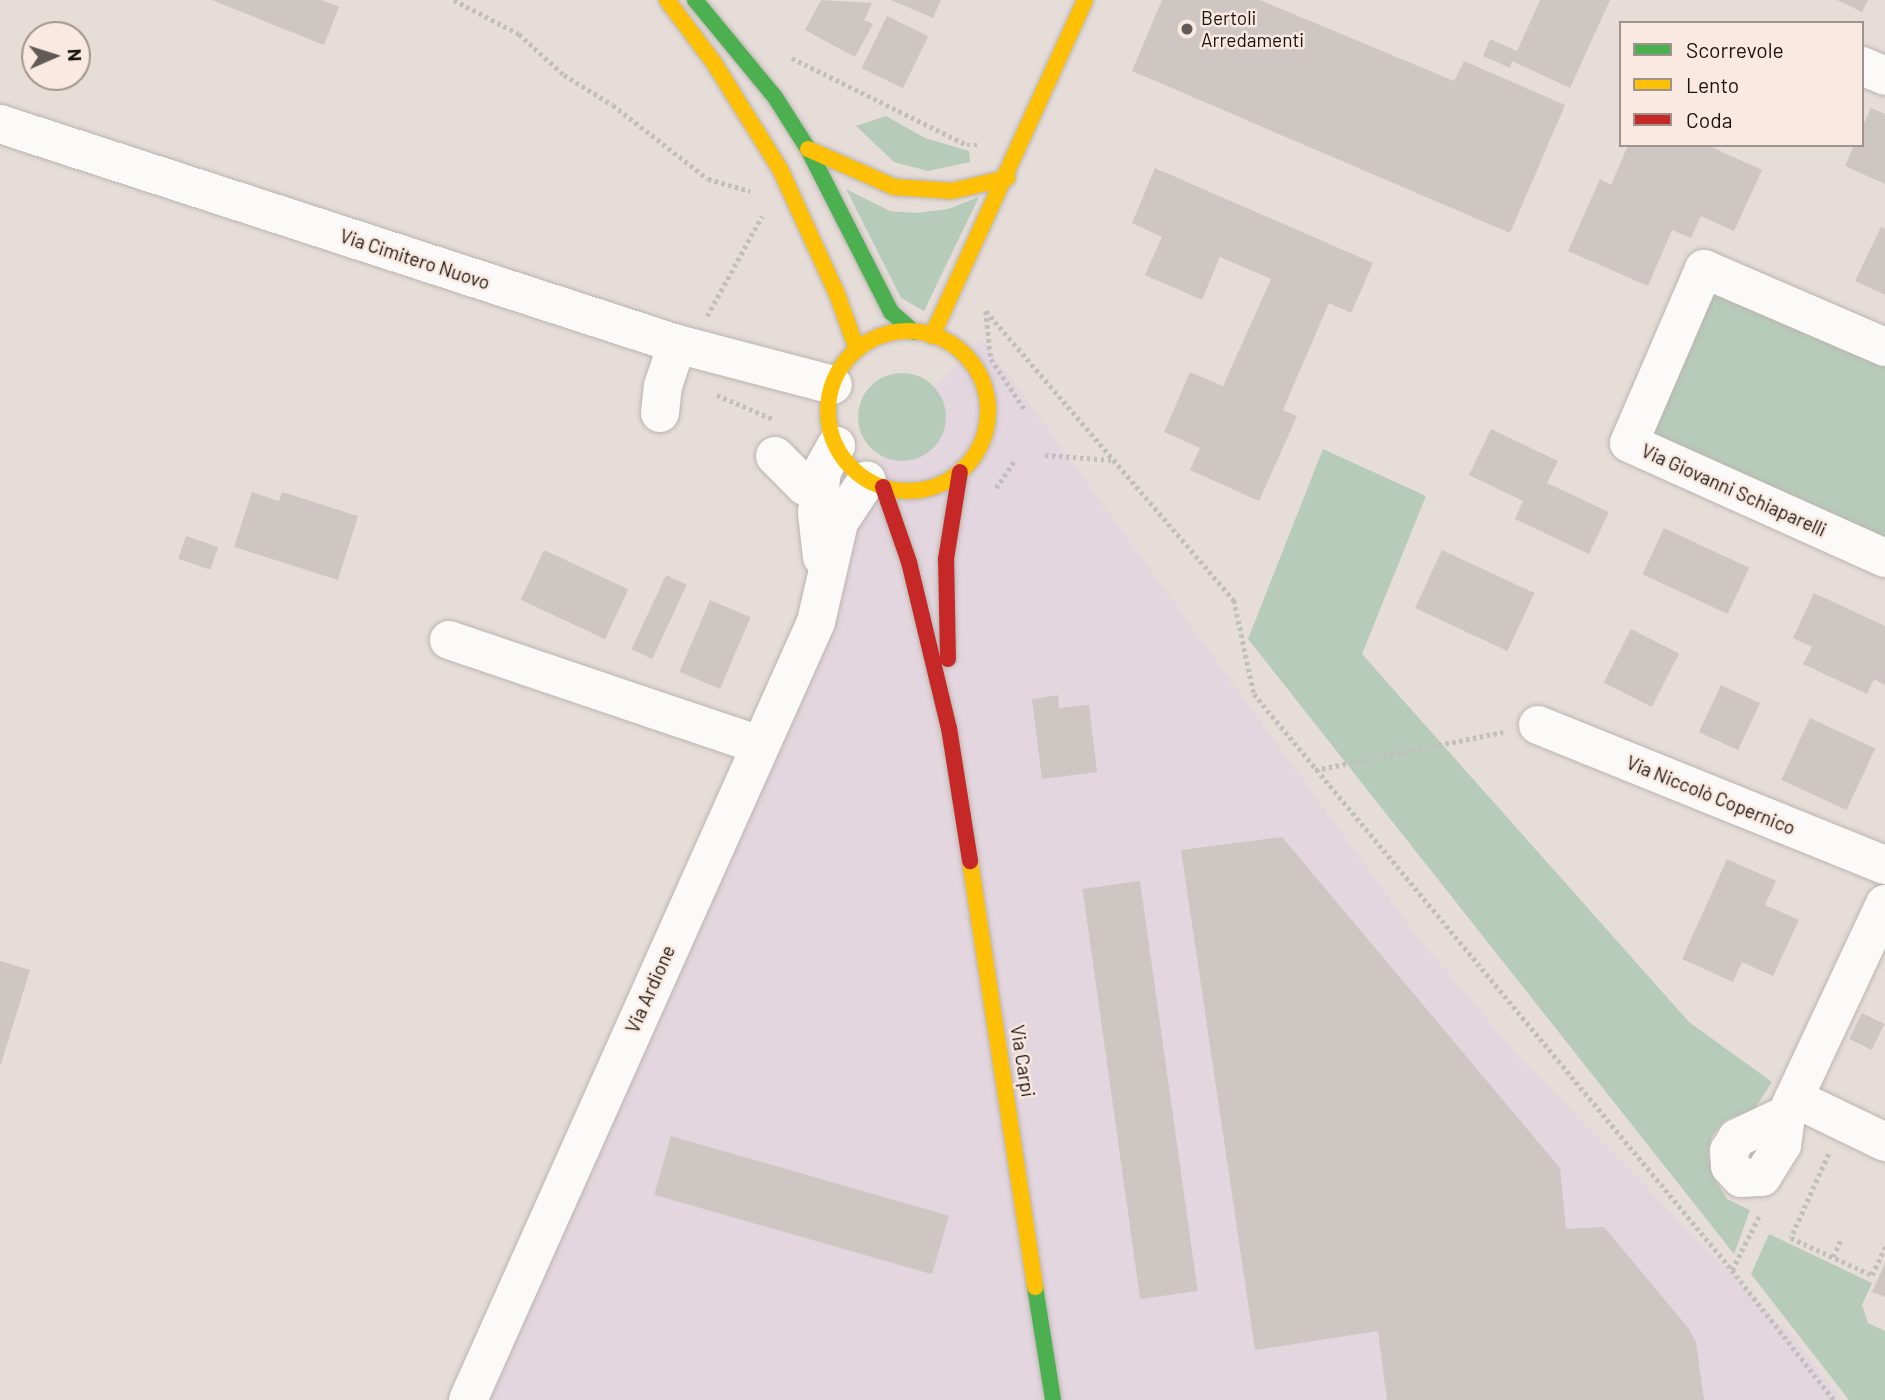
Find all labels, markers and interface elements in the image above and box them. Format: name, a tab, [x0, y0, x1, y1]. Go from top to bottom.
place label: Bertoli Arredamenti	[1201, 7, 1304, 51]
north arrow	[21, 21, 91, 91]
marker: Bertoli Arredamenti	[1179, 21, 1195, 37]
legend	[1619, 21, 1864, 147]
text: Scorrevole	[1686, 37, 1784, 62]
text: N	[64, 48, 87, 62]
text: Lento	[1686, 72, 1739, 97]
text: Coda	[1686, 107, 1732, 132]
street label: Via Cimitero Nuovo	[337, 224, 493, 294]
street label: Via Giovanni Schiaparelli	[1638, 439, 1830, 541]
street label: Via Niccolò Copernico	[1623, 751, 1799, 839]
street label: Via Ardione	[621, 942, 679, 1036]
street label: Via Carpi	[1006, 1023, 1040, 1099]

